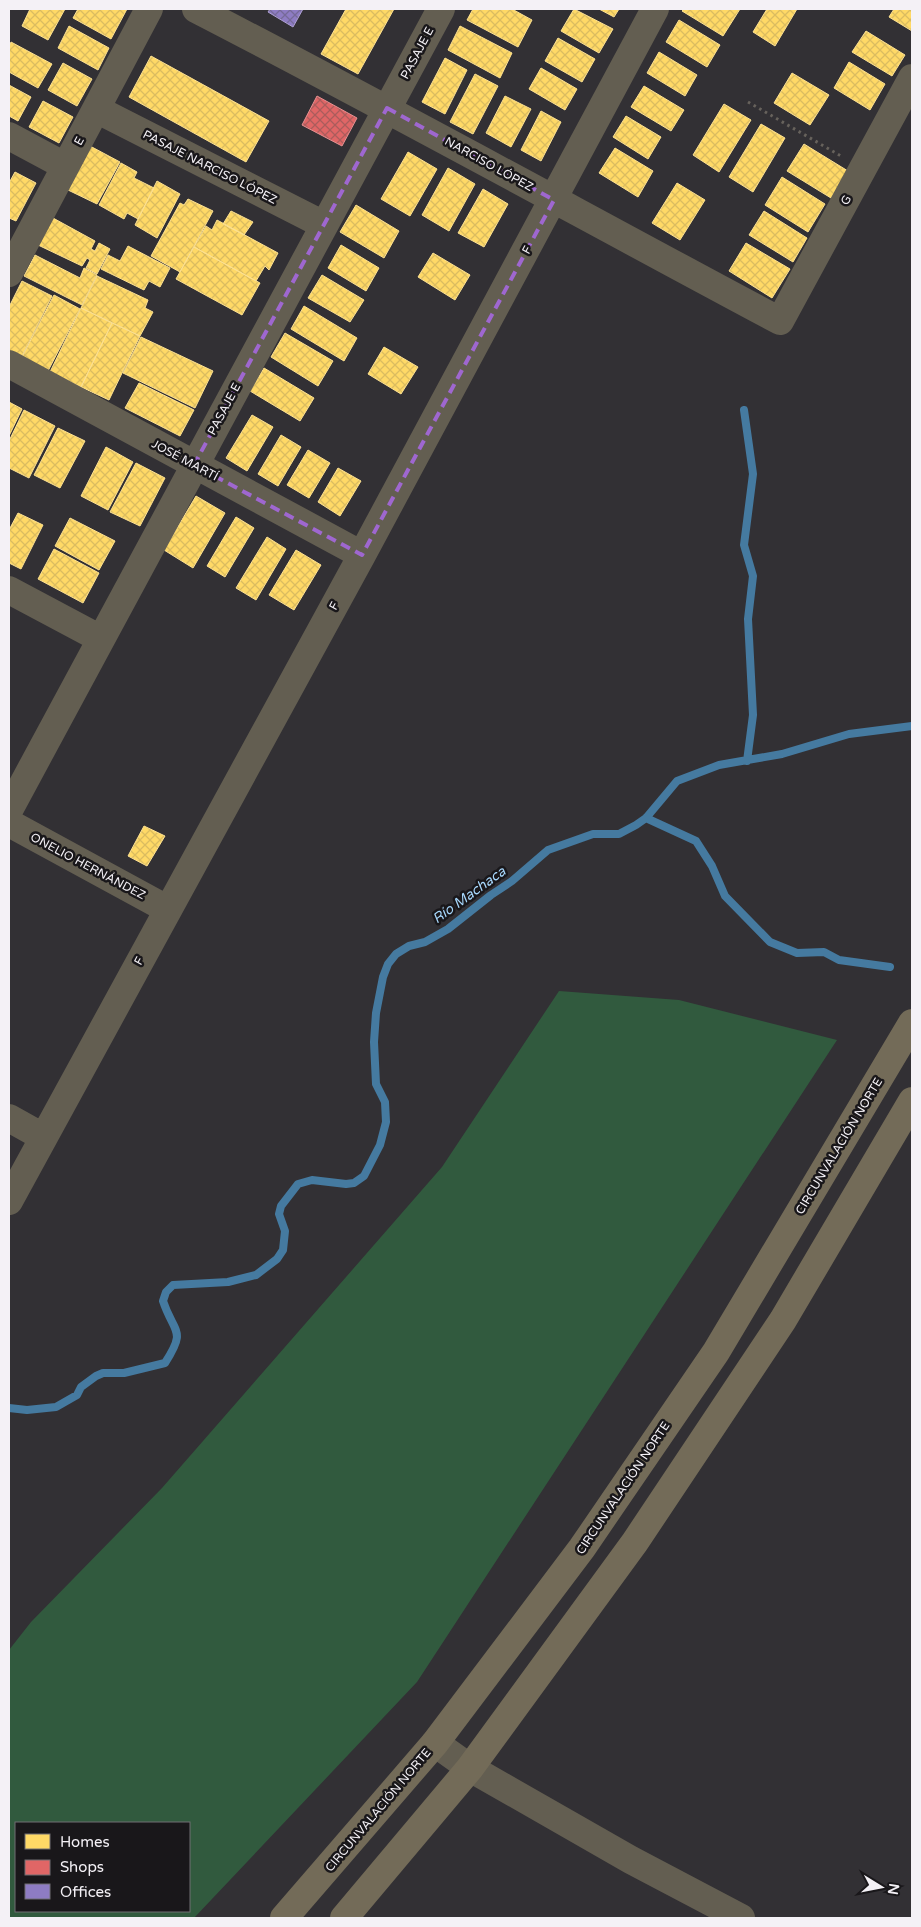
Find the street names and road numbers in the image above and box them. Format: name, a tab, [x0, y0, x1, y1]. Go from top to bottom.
street label: PASAJE E	[397, 24, 437, 81]
street label: PASAJE NARCISO LÓPEZ	[141, 127, 280, 207]
street label: E	[71, 134, 87, 148]
street label: NARCISO LÓPEZ	[442, 134, 536, 194]
street label: G	[838, 193, 854, 207]
street label: F	[519, 243, 535, 257]
street label: PASAJE E	[204, 380, 244, 437]
street label: JOSÉ MARTÍ	[149, 437, 221, 483]
street label: F	[326, 599, 342, 613]
street label: ONELIO HERNÁNDEZ	[28, 830, 148, 902]
street label: F	[131, 954, 147, 968]
street label: CIRCUNVALACIÓN NORTE	[793, 1075, 886, 1217]
street label: CIRCUNVALACIÓN NORTE	[573, 1419, 673, 1557]
street label: CIRCUNVALACIÓN NORTE	[322, 1745, 434, 1875]

